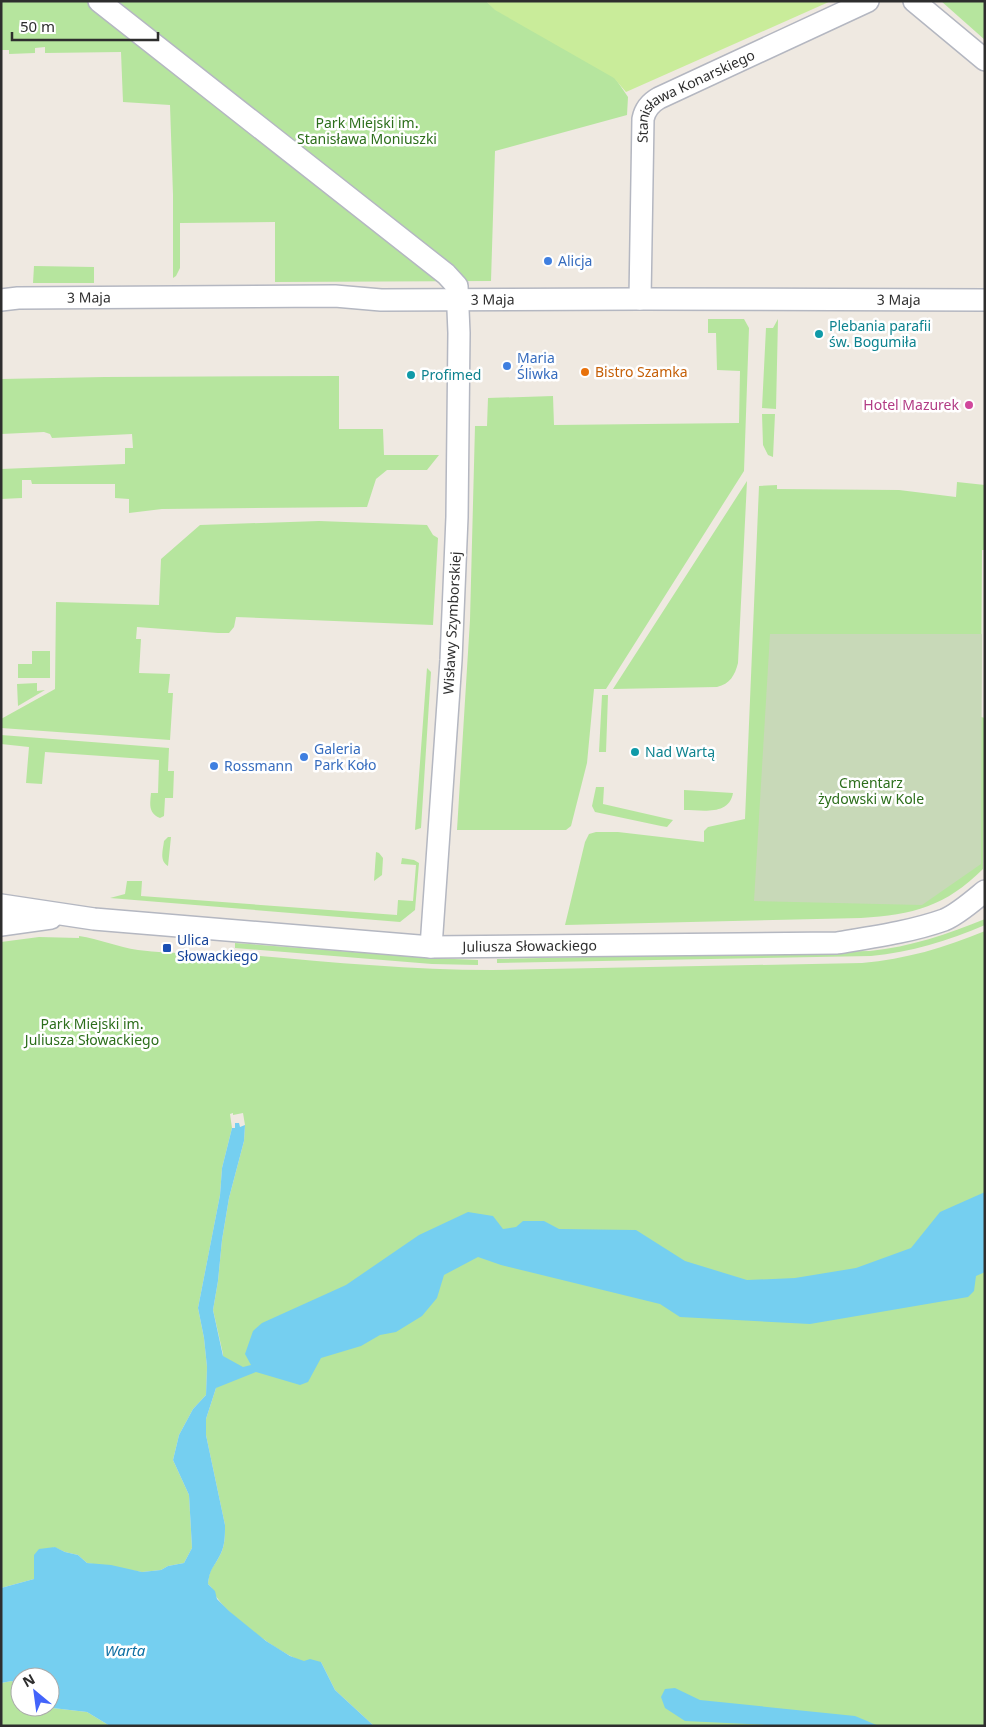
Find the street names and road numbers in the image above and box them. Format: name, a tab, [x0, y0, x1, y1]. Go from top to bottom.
street label: Stanisława Konarskiego	[633, 45, 758, 143]
street label: 3 Maja	[67, 287, 111, 307]
street label: 3 Maja	[471, 289, 515, 309]
street label: 3 Maja	[877, 290, 921, 309]
street label: Wisławy Szymborskiej	[438, 551, 465, 695]
street label: Juliusza Słowackiego	[460, 935, 597, 956]

